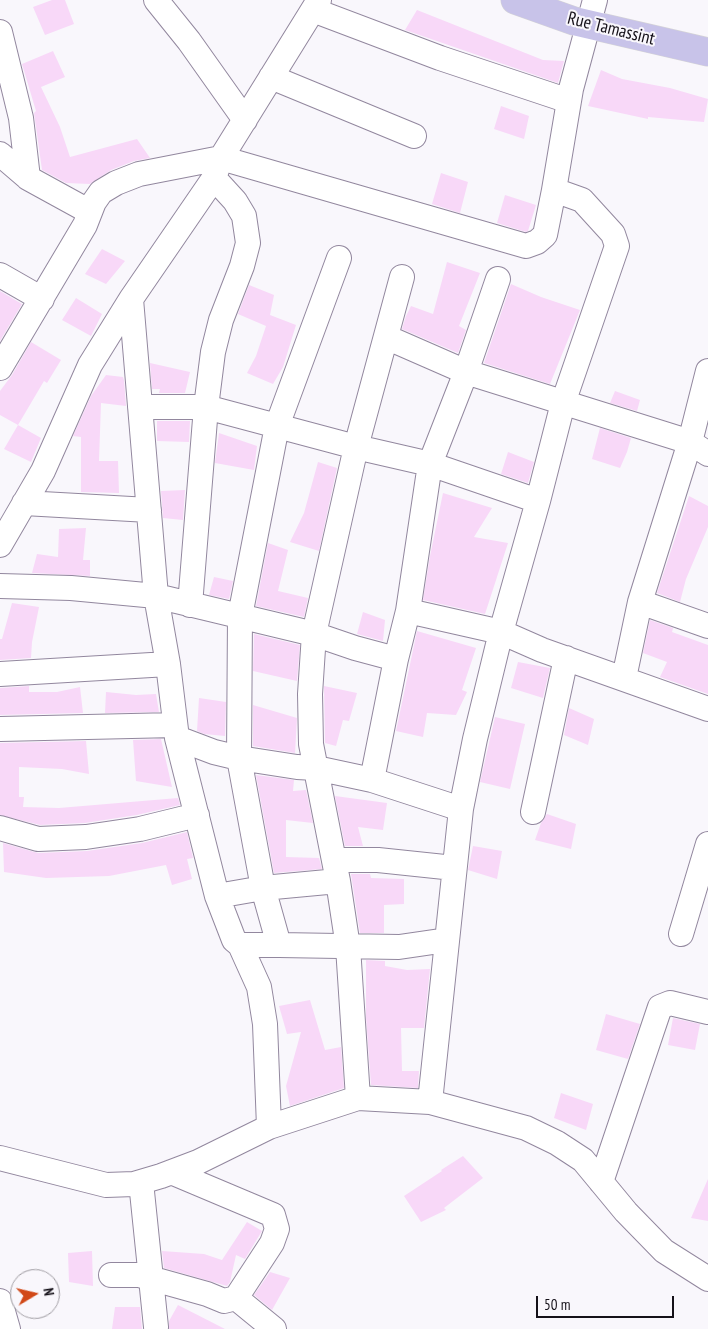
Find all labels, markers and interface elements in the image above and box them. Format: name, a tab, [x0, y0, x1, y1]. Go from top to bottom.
street label: Rue Tamassint	[565, 8, 657, 50]
north arrow	[10, 1269, 60, 1319]
scale bar	[538, 1286, 676, 1318]
text: N	[39, 1287, 58, 1297]
text: 50 m	[544, 1295, 570, 1314]

